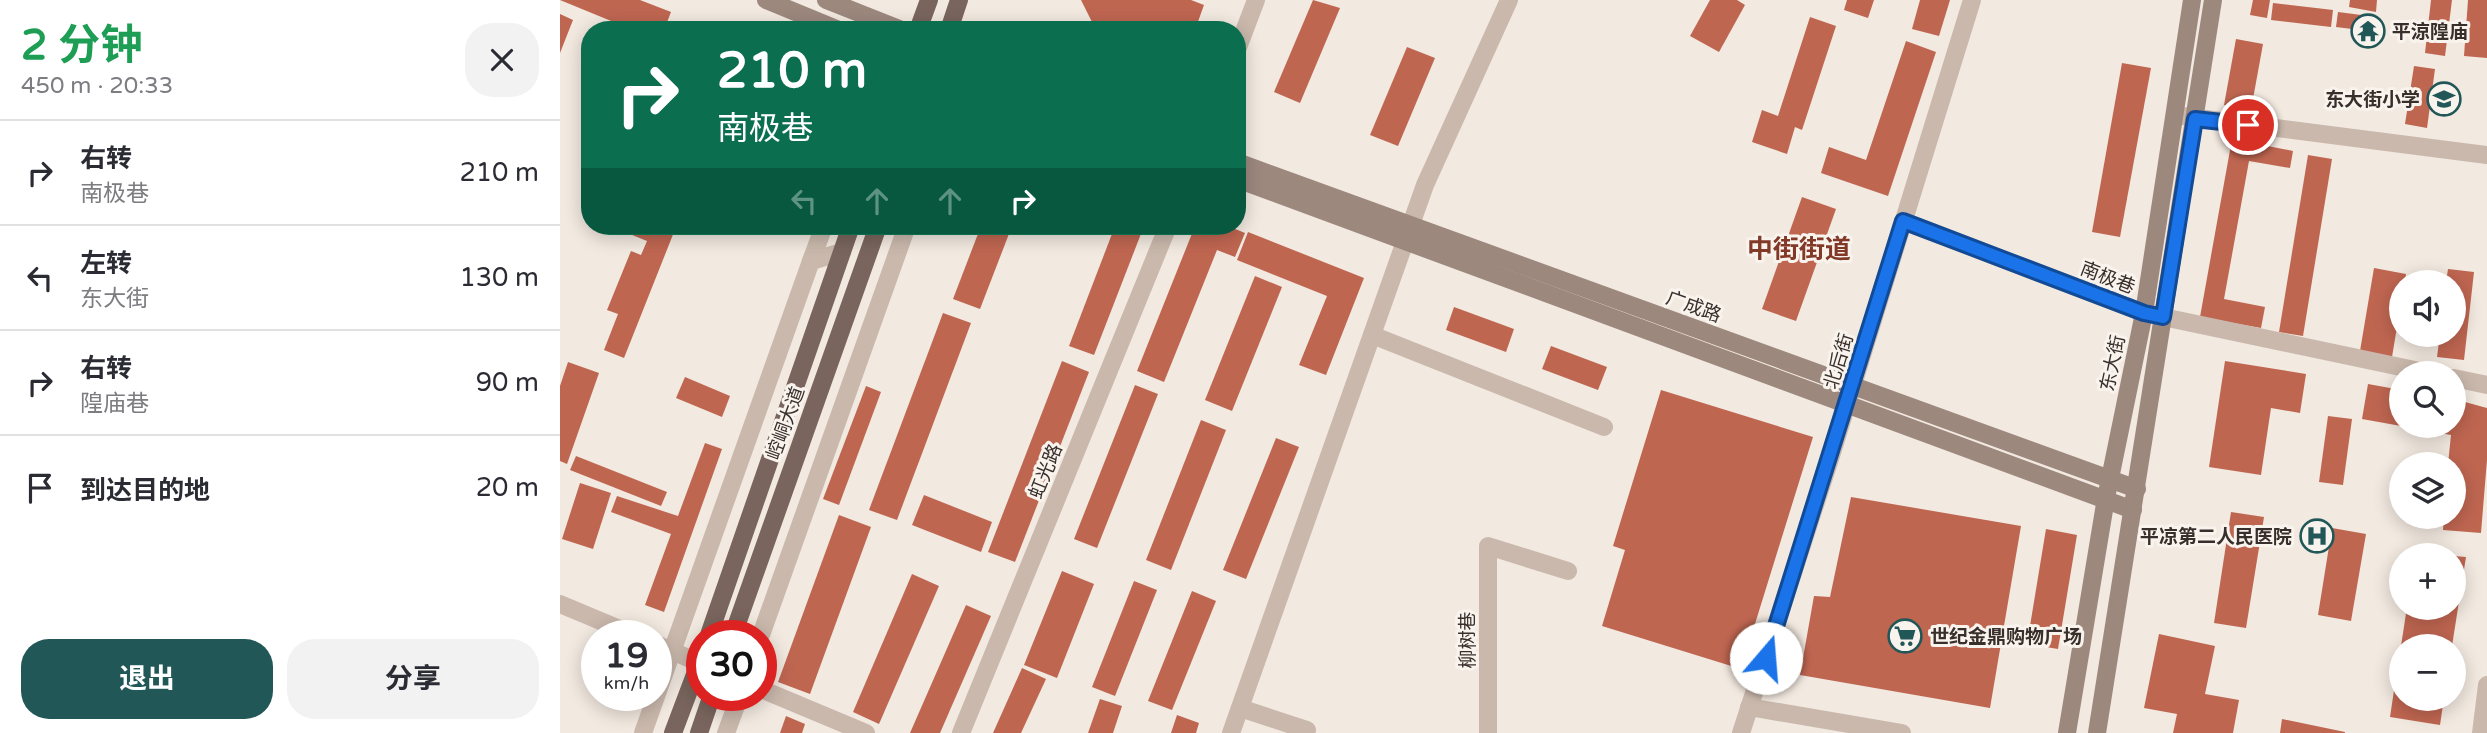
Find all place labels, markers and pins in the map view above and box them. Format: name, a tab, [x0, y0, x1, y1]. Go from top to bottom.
temple icon: 平涼隍庙	[2349, 12, 2387, 50]
place label: 平涼隍庙	[2392, 21, 2468, 43]
school or university icon: 东大街小学	[2425, 80, 2463, 118]
place label: 东大街小学	[2325, 89, 2420, 111]
pin	[2218, 95, 2278, 155]
hospital icon: 平凉第二人民医院	[2298, 517, 2336, 555]
place label: 平凉第二人民医院	[2140, 526, 2292, 548]
supermarket icon: 世纪金鼎购物广场	[1886, 617, 1924, 655]
place label: 世纪金鼎购物广场	[1930, 626, 2082, 648]

